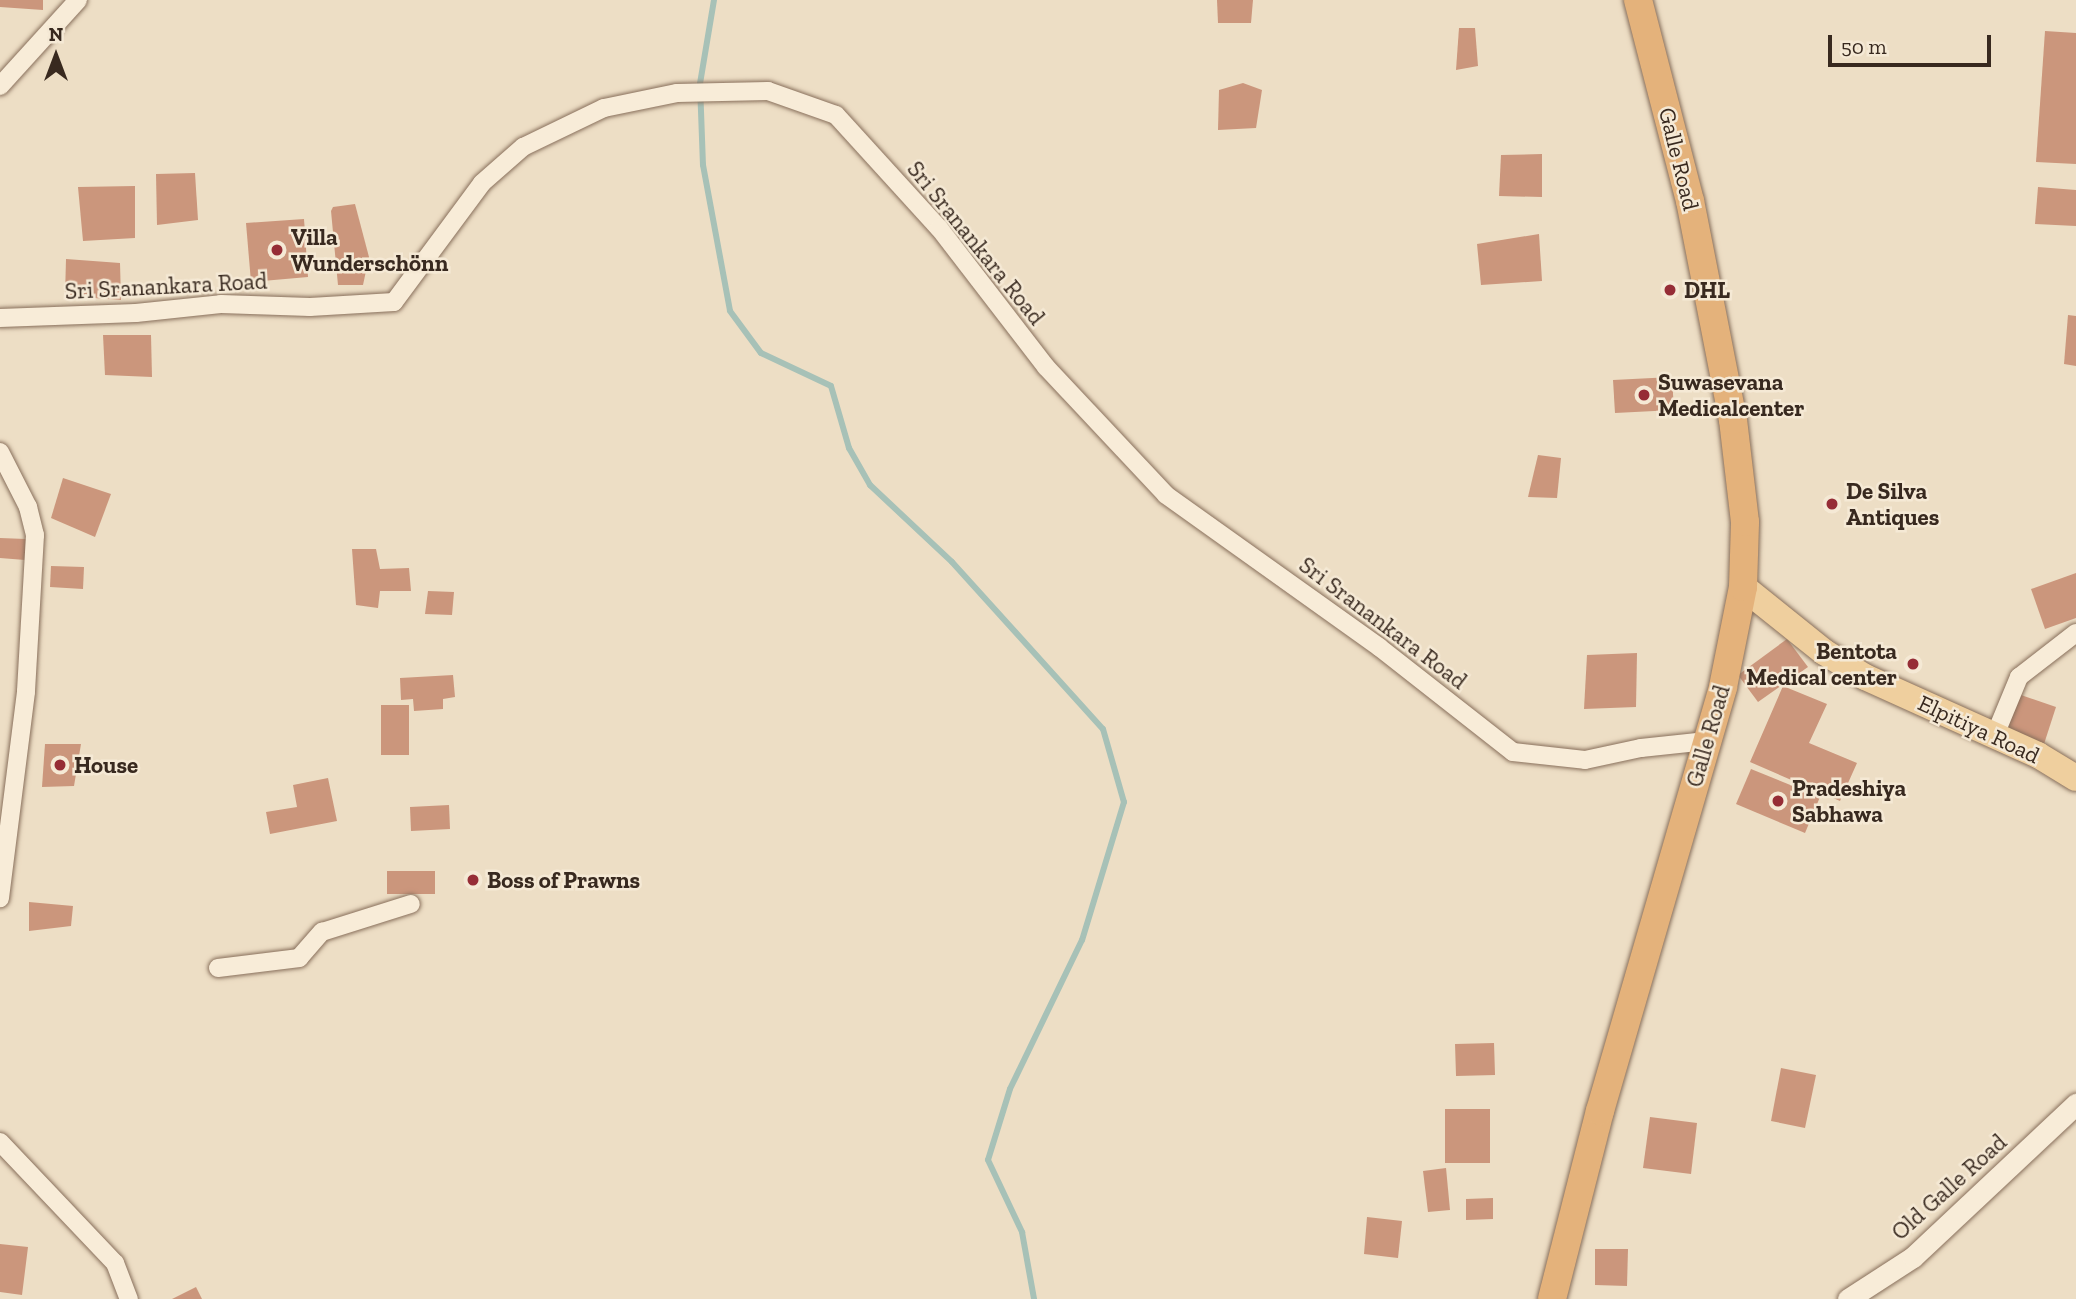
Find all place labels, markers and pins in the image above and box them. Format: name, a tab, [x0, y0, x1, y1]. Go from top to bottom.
place label: Villa Wunderschönn	[291, 223, 448, 277]
marker: Villa Wunderschönn	[269, 242, 285, 258]
place label: DHL	[1684, 276, 1730, 304]
marker: DHL	[1662, 282, 1678, 298]
place label: Suwasevana Medicalcenter	[1658, 368, 1804, 422]
marker: Suwasevana Medicalcenter	[1636, 387, 1652, 403]
place label: De Silva Antiques	[1846, 477, 1939, 531]
marker: De Silva Antiques	[1824, 496, 1840, 512]
place label: Bentota Medical center	[1746, 637, 1897, 691]
marker: Bentota Medical center	[1903, 654, 1923, 674]
place label: House	[74, 751, 138, 779]
marker: House	[52, 757, 68, 773]
place label: Pradeshiya Sabhawa	[1792, 774, 1906, 828]
marker: Pradeshiya Sabhawa	[1770, 793, 1786, 809]
place label: Boss of Prawns	[487, 866, 640, 894]
marker: Boss of Prawns	[465, 872, 481, 888]

